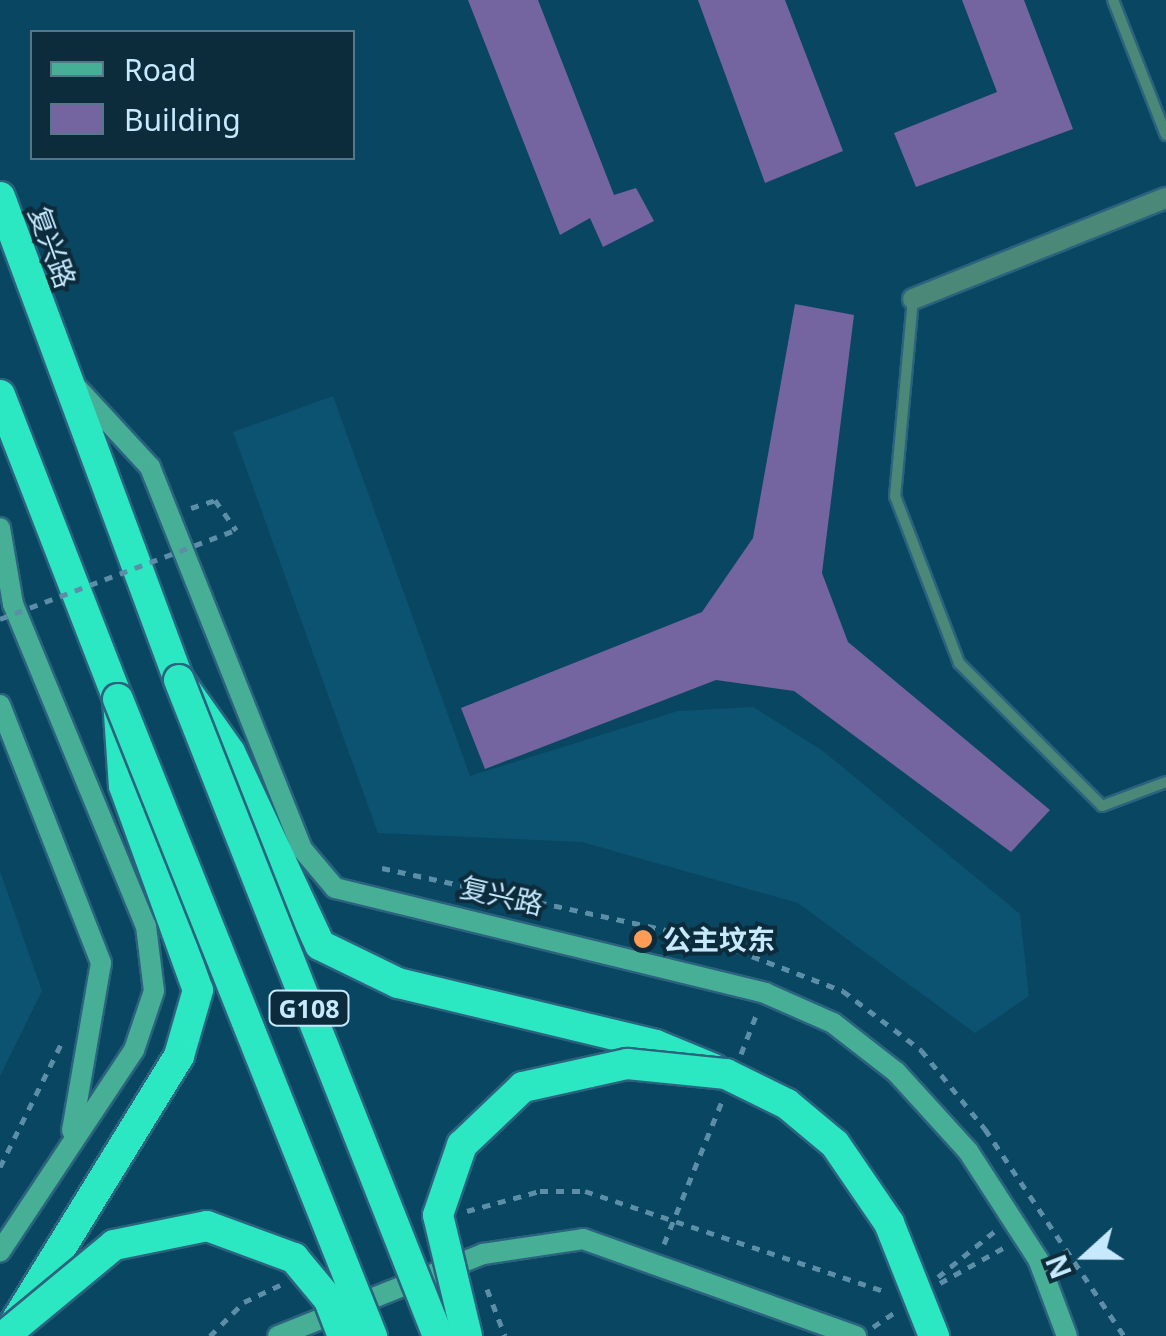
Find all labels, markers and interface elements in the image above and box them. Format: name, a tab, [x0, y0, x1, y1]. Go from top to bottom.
legend	[30, 30, 355, 160]
text: Road	[124, 49, 196, 90]
text: Building	[124, 99, 241, 140]
street label: 复兴路	[23, 202, 83, 292]
street label: 复兴路	[457, 869, 547, 921]
place label: 公主坟东	[663, 922, 775, 956]
marker: 公主坟东	[632, 928, 654, 950]
road number: G108	[266, 988, 352, 1028]
north arrow	[1036, 1206, 1136, 1306]
text: N	[1036, 1249, 1080, 1284]

